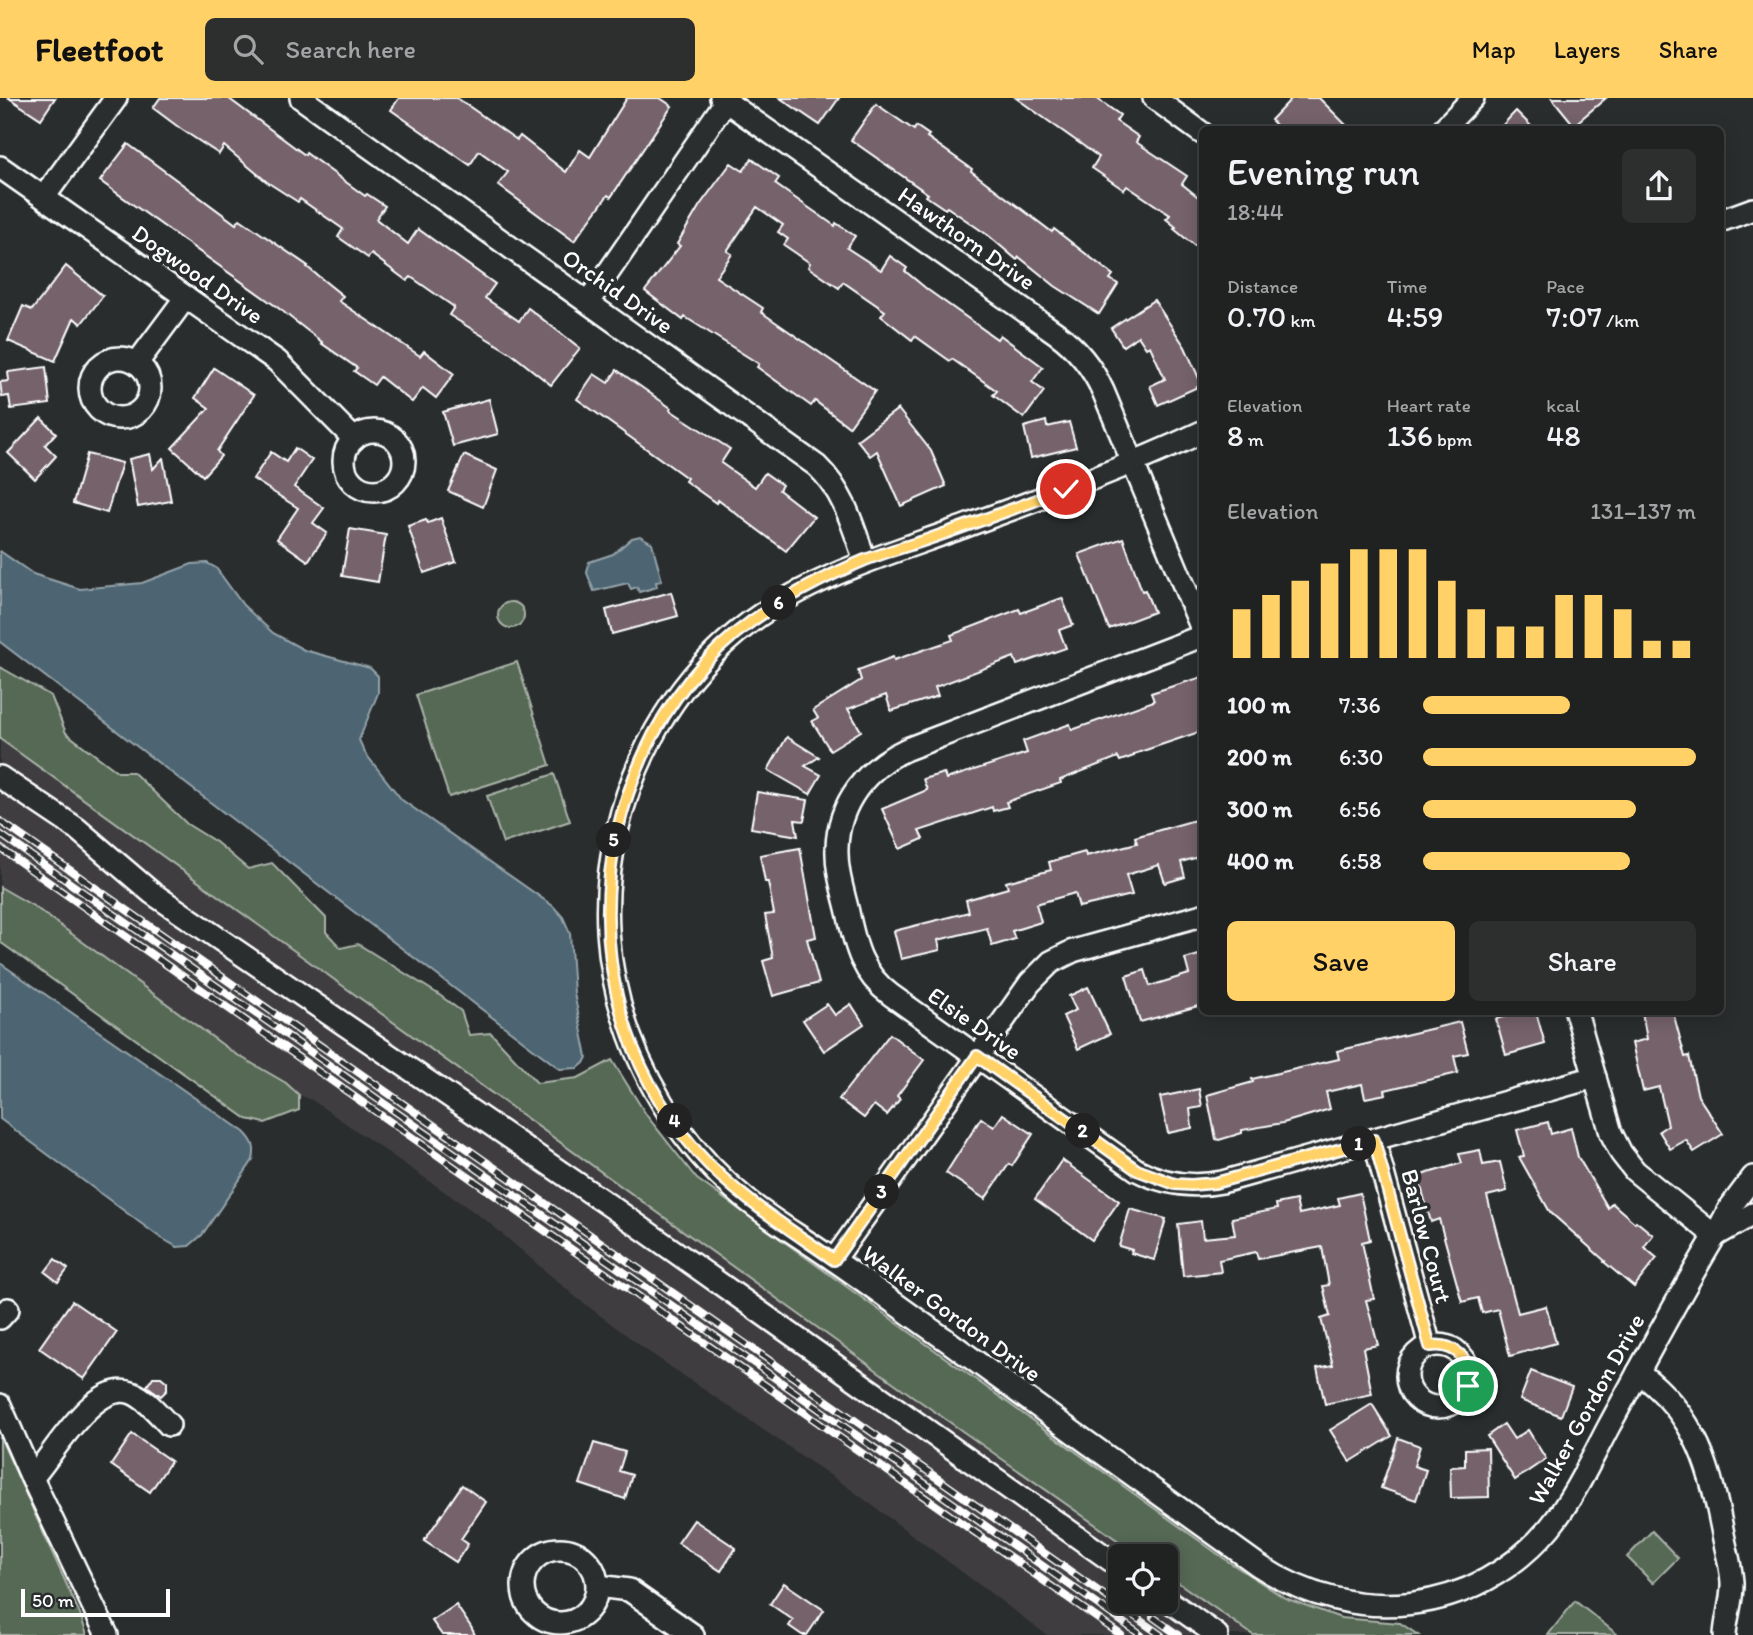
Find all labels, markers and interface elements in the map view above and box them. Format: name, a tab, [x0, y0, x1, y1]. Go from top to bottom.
search box	[205, 18, 695, 81]
text: Fleetfoot	[35, 30, 163, 69]
icon: search	[229, 30, 267, 68]
text: Search here	[285, 33, 416, 65]
text: Map	[1472, 35, 1516, 64]
text: Layers	[1554, 35, 1621, 64]
text: Share	[1659, 35, 1718, 64]
text: Evening run	[1227, 149, 1420, 195]
button: share	[1622, 149, 1696, 223]
street label: Hawthorn Drive	[893, 180, 1041, 296]
text: 18:44	[1227, 198, 1284, 226]
street label: Dogwood Drive	[127, 218, 269, 330]
street label: Orchid Drive	[557, 242, 679, 340]
text: Distance	[1227, 275, 1298, 298]
text: Time	[1387, 275, 1427, 298]
text: Pace	[1546, 275, 1584, 298]
text: 0.70	[1227, 298, 1286, 335]
text: 4:59	[1387, 298, 1443, 335]
text: 7:07	[1546, 298, 1602, 335]
text: km	[1286, 309, 1316, 332]
text: /km	[1602, 309, 1639, 332]
text: Elevation	[1227, 394, 1303, 417]
text: Heart rate	[1387, 394, 1471, 417]
text: kcal	[1546, 394, 1580, 417]
text: 8	[1227, 417, 1243, 454]
text: 136	[1387, 417, 1433, 454]
text: 48	[1546, 417, 1581, 454]
text: m	[1243, 428, 1264, 451]
text: bpm	[1433, 428, 1472, 451]
pin	[1036, 459, 1096, 519]
icon: check	[1047, 470, 1085, 508]
text: Elevation	[1227, 497, 1318, 525]
text: 131–137 m	[1590, 497, 1696, 525]
pin: 6	[762, 586, 796, 620]
text: 6	[773, 591, 784, 614]
text: 100 m	[1227, 691, 1291, 719]
text: 7:36	[1339, 691, 1381, 719]
text: 200 m	[1227, 743, 1292, 771]
text: 6:30	[1339, 743, 1384, 771]
text: 300 m	[1227, 795, 1292, 823]
text: 6:56	[1339, 795, 1381, 823]
pin: 5	[596, 822, 632, 858]
text: 5	[609, 828, 618, 851]
text: 400 m	[1227, 847, 1294, 875]
text: 6:58	[1339, 847, 1381, 875]
button: Save	[1227, 921, 1455, 1001]
button: Share	[1469, 921, 1696, 1001]
street label: Elsie Drive	[923, 980, 1027, 1066]
pin: 4	[658, 1104, 692, 1138]
text: 4	[669, 1109, 680, 1132]
pin: 2	[1066, 1114, 1100, 1148]
text: 2	[1078, 1119, 1088, 1142]
pin: 1	[1342, 1126, 1376, 1162]
text: 1	[1354, 1132, 1363, 1155]
street label: Barlow Court	[1395, 1166, 1459, 1306]
pin: 3	[864, 1174, 900, 1210]
text: 3	[876, 1180, 887, 1203]
street label: Walker Gordon Drive	[857, 1238, 1047, 1388]
street label: Walker Gordon Drive	[1521, 1308, 1651, 1510]
pin	[1438, 1356, 1498, 1416]
icon: arrive	[1449, 1367, 1487, 1405]
map controls	[1108, 1544, 1178, 1614]
button: locate	[1108, 1544, 1178, 1614]
scale bar	[21, 1586, 170, 1618]
text: 50 m	[32, 1589, 74, 1612]

